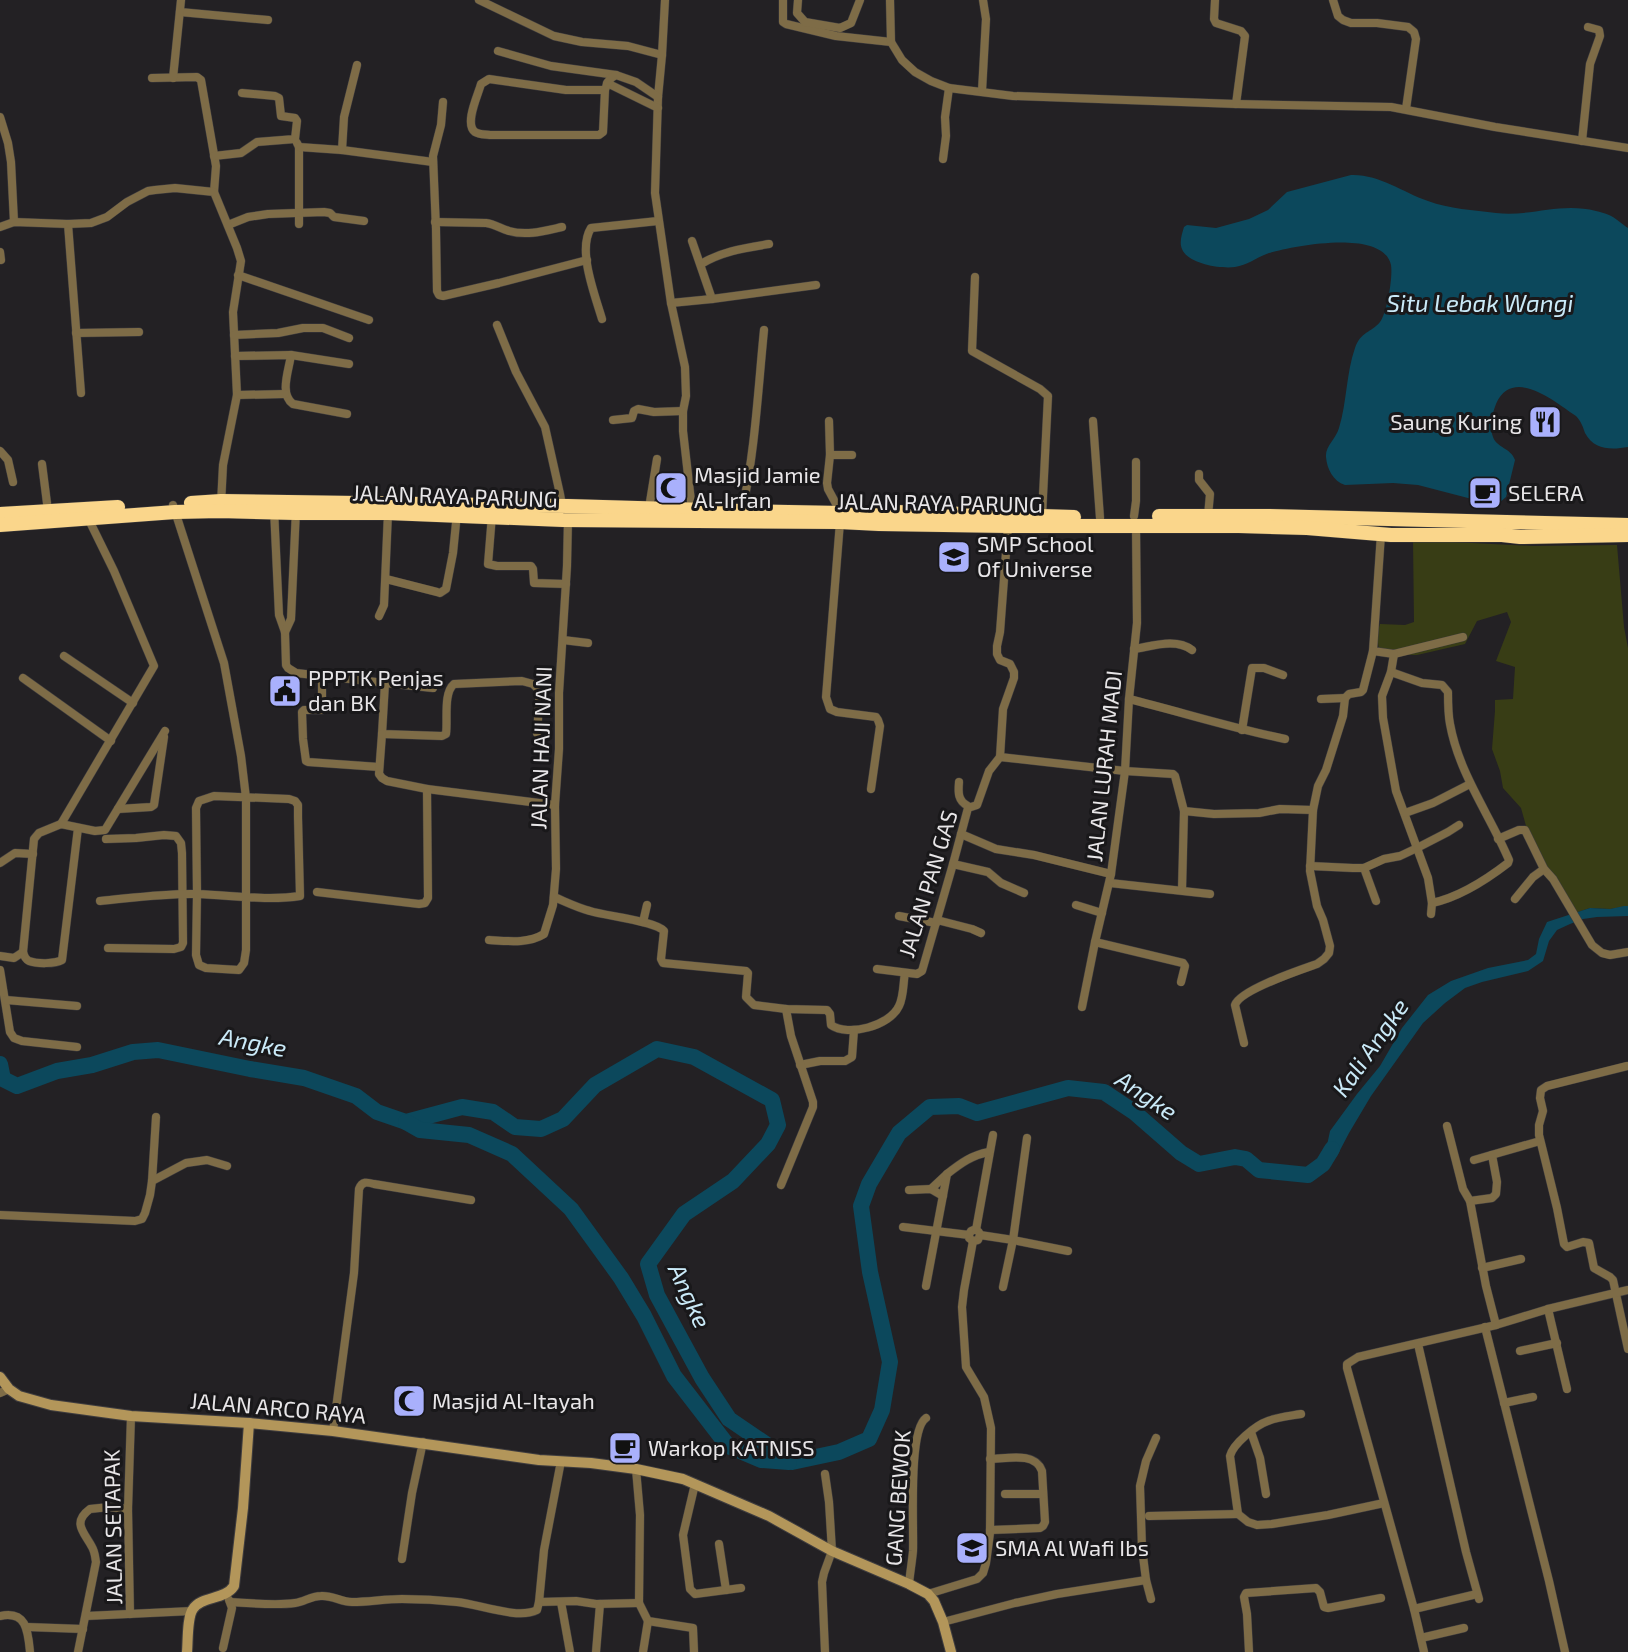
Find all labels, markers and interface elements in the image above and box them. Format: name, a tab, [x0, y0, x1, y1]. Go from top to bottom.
water label: Situ Lebak Wangi	[1387, 288, 1574, 317]
restaurant icon: Saung Kuring	[1527, 404, 1563, 440]
place label: Saung Kuring	[1390, 408, 1522, 434]
place label: Masjid Jamie Al-Irfan	[694, 461, 821, 512]
mosque icon: Masjid Jamie Al-Irfan	[653, 470, 689, 506]
cafe icon: SELERA	[1467, 475, 1503, 511]
street label: JALAN RAYA PARUNG	[352, 478, 558, 512]
place label: SELERA	[1508, 479, 1584, 505]
street label: JALAN RAYA PARUNG	[837, 487, 1043, 517]
place label: SMP School Of Universe	[977, 530, 1094, 581]
school or university icon: SMP School Of Universe	[936, 539, 972, 575]
place label: PPPTK Penjas dan BK	[308, 664, 444, 715]
street label: JALAN HAJI NANI	[524, 666, 556, 830]
street label: JALAN LURAH MADI	[1080, 669, 1126, 863]
public building icon: PPPTK Penjas dan BK	[267, 673, 303, 709]
street label: JALAN PAN GAS	[892, 807, 962, 961]
water label: Kali Angke	[1325, 992, 1414, 1102]
water label: Angke	[216, 1021, 289, 1062]
water label: Angke	[1110, 1063, 1183, 1126]
water label: Angke	[662, 1258, 718, 1332]
mosque icon: Masjid Al-Itayah	[391, 1383, 427, 1419]
street label: JALAN ARCO RAYA	[189, 1386, 367, 1428]
place label: Masjid Al-Itayah	[432, 1387, 595, 1414]
street label: GANG BEWOK	[879, 1429, 915, 1567]
cafe icon: Warkop KATNISS	[607, 1430, 643, 1466]
place label: Warkop KATNISS	[648, 1434, 815, 1460]
street label: JALAN SETAPAK	[98, 1449, 126, 1605]
school or university icon: SMA Al Wafi Ibs	[954, 1530, 990, 1566]
place label: SMA Al Wafi Ibs	[995, 1534, 1149, 1560]

